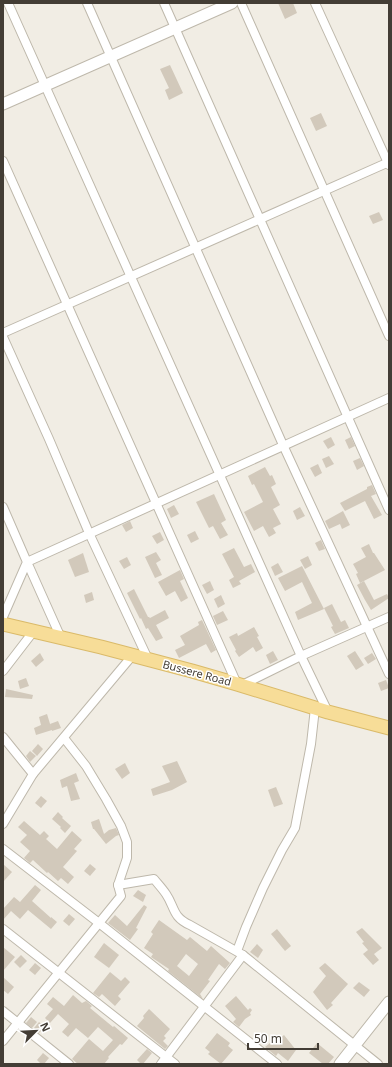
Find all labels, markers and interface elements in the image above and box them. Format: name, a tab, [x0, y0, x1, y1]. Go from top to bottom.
street label: Bussere Road	[161, 656, 233, 689]
north arrow	[16, 1011, 56, 1051]
text: N	[37, 1020, 54, 1034]
scale bar	[248, 1025, 318, 1051]
text: 50 m	[254, 1030, 282, 1047]

